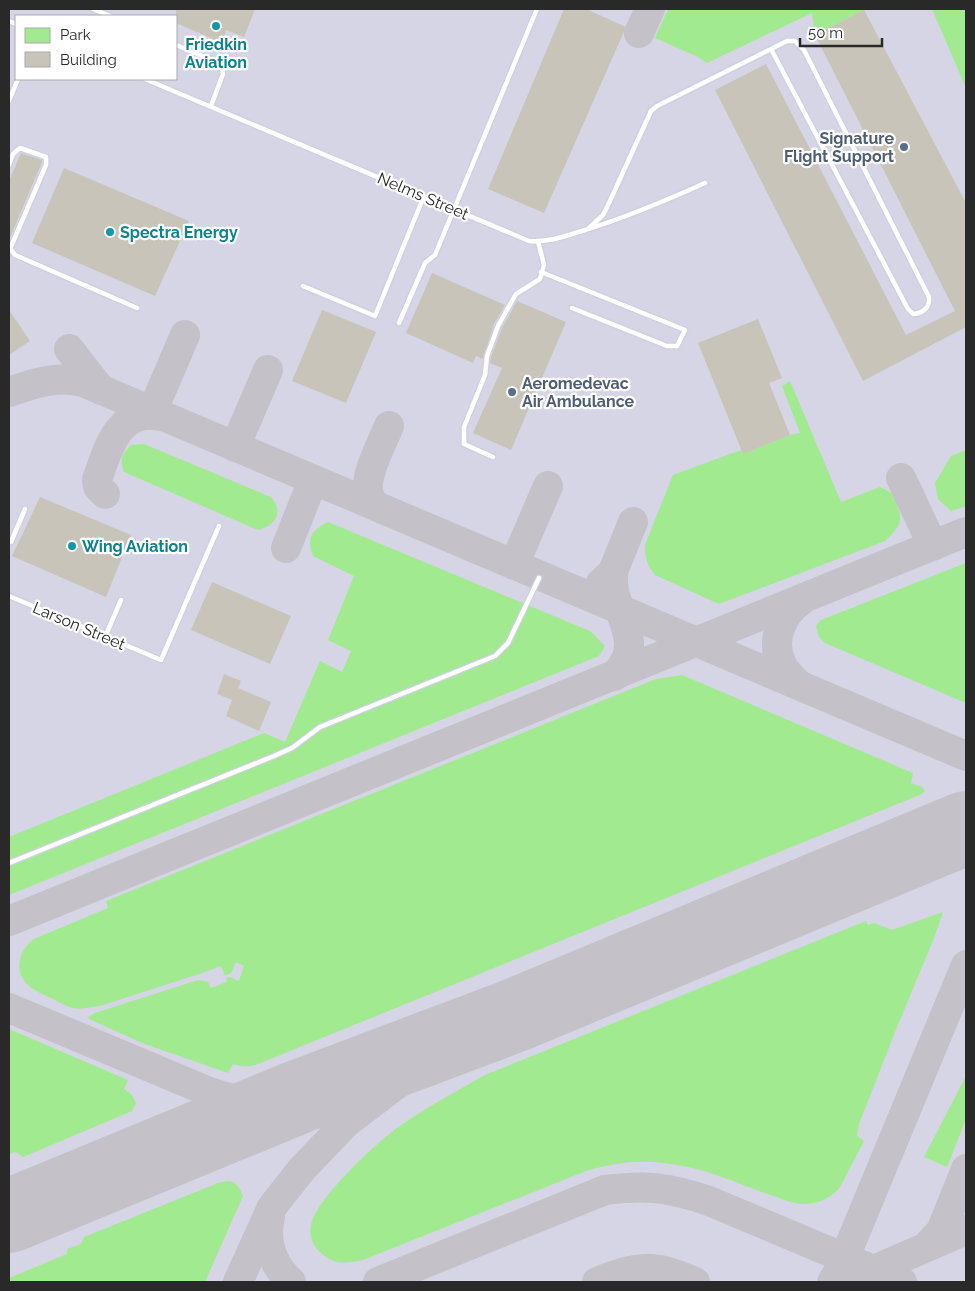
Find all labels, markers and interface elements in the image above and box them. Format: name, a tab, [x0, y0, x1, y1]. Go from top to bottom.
legend	[15, 15, 178, 80]
scale bar	[800, 15, 882, 47]
marker: Friedkin Aviation	[210, 20, 222, 32]
text: 50 m	[808, 24, 843, 42]
text: Park	[60, 26, 91, 44]
place label: Friedkin Aviation	[185, 35, 247, 72]
text: Building	[60, 51, 117, 69]
place label: Signature Flight Support	[784, 129, 894, 166]
marker: Signature Flight Support	[898, 141, 910, 153]
street label: Nelms Street	[375, 168, 472, 224]
place label: Spectra Energy	[120, 223, 238, 242]
marker: Spectra Energy	[104, 226, 116, 238]
place label: Aeromedevac Air Ambulance	[522, 374, 635, 411]
marker: Aeromedevac Air Ambulance	[506, 386, 518, 398]
place label: Wing Aviation	[82, 537, 188, 556]
marker: Wing Aviation	[66, 540, 78, 552]
street label: Larson Street	[30, 598, 129, 654]

